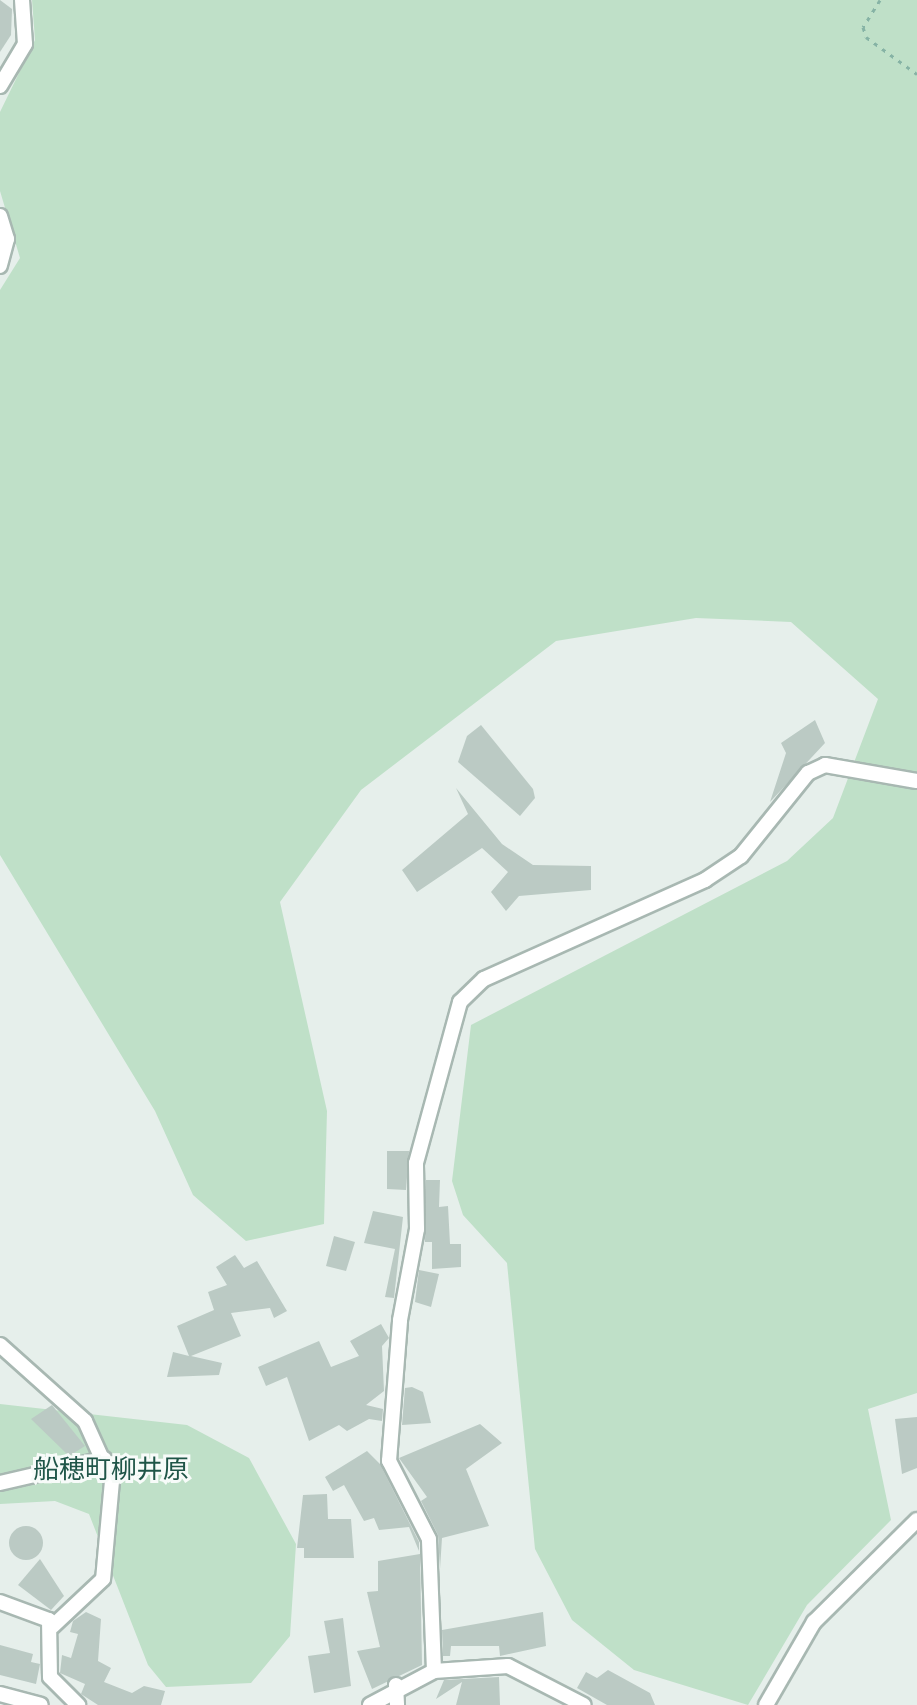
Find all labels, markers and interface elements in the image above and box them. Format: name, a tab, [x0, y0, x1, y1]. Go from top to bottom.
district label: 船穂町柳井原	[33, 1453, 189, 1485]

